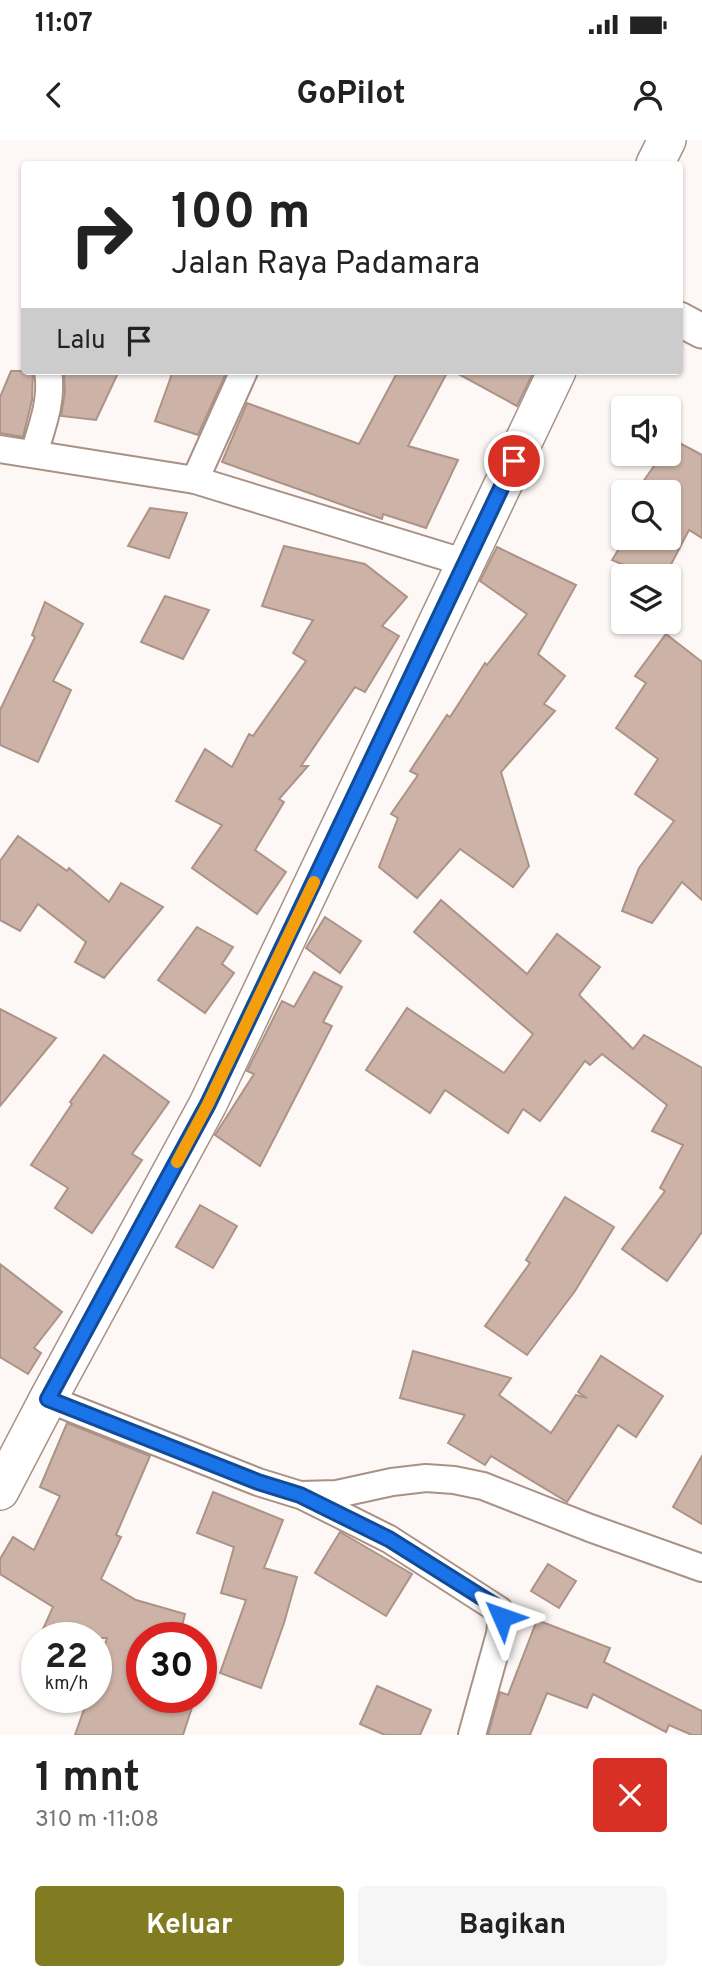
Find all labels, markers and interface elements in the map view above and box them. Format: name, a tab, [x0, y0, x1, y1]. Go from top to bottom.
text: 11:07	[35, 8, 93, 41]
text: GoPilot	[296, 75, 406, 115]
icon: back	[35, 76, 73, 114]
icon: person	[629, 76, 667, 114]
text: 100 m	[171, 184, 310, 246]
icon: right	[56, 189, 147, 280]
text: Jalan Raya Padamara	[171, 245, 480, 285]
icon: arrive	[120, 322, 158, 360]
text: Lalu	[56, 325, 106, 358]
map controls	[611, 396, 681, 634]
button: sound	[611, 396, 681, 466]
pin	[484, 431, 544, 491]
icon: arrive	[495, 442, 533, 480]
button: search	[611, 480, 681, 550]
button: layers	[611, 564, 681, 634]
position arrow	[465, 1580, 539, 1654]
speed limit sign: 30	[126, 1622, 217, 1713]
text: 22	[45, 1636, 88, 1680]
text: km/h	[45, 1673, 88, 1696]
text: 1 mnt	[35, 1753, 140, 1806]
button: close	[593, 1758, 667, 1832]
text: 310 m · 11:08	[35, 1806, 159, 1835]
button: Keluar	[35, 1886, 344, 1966]
button: Bagikan	[358, 1886, 667, 1966]

